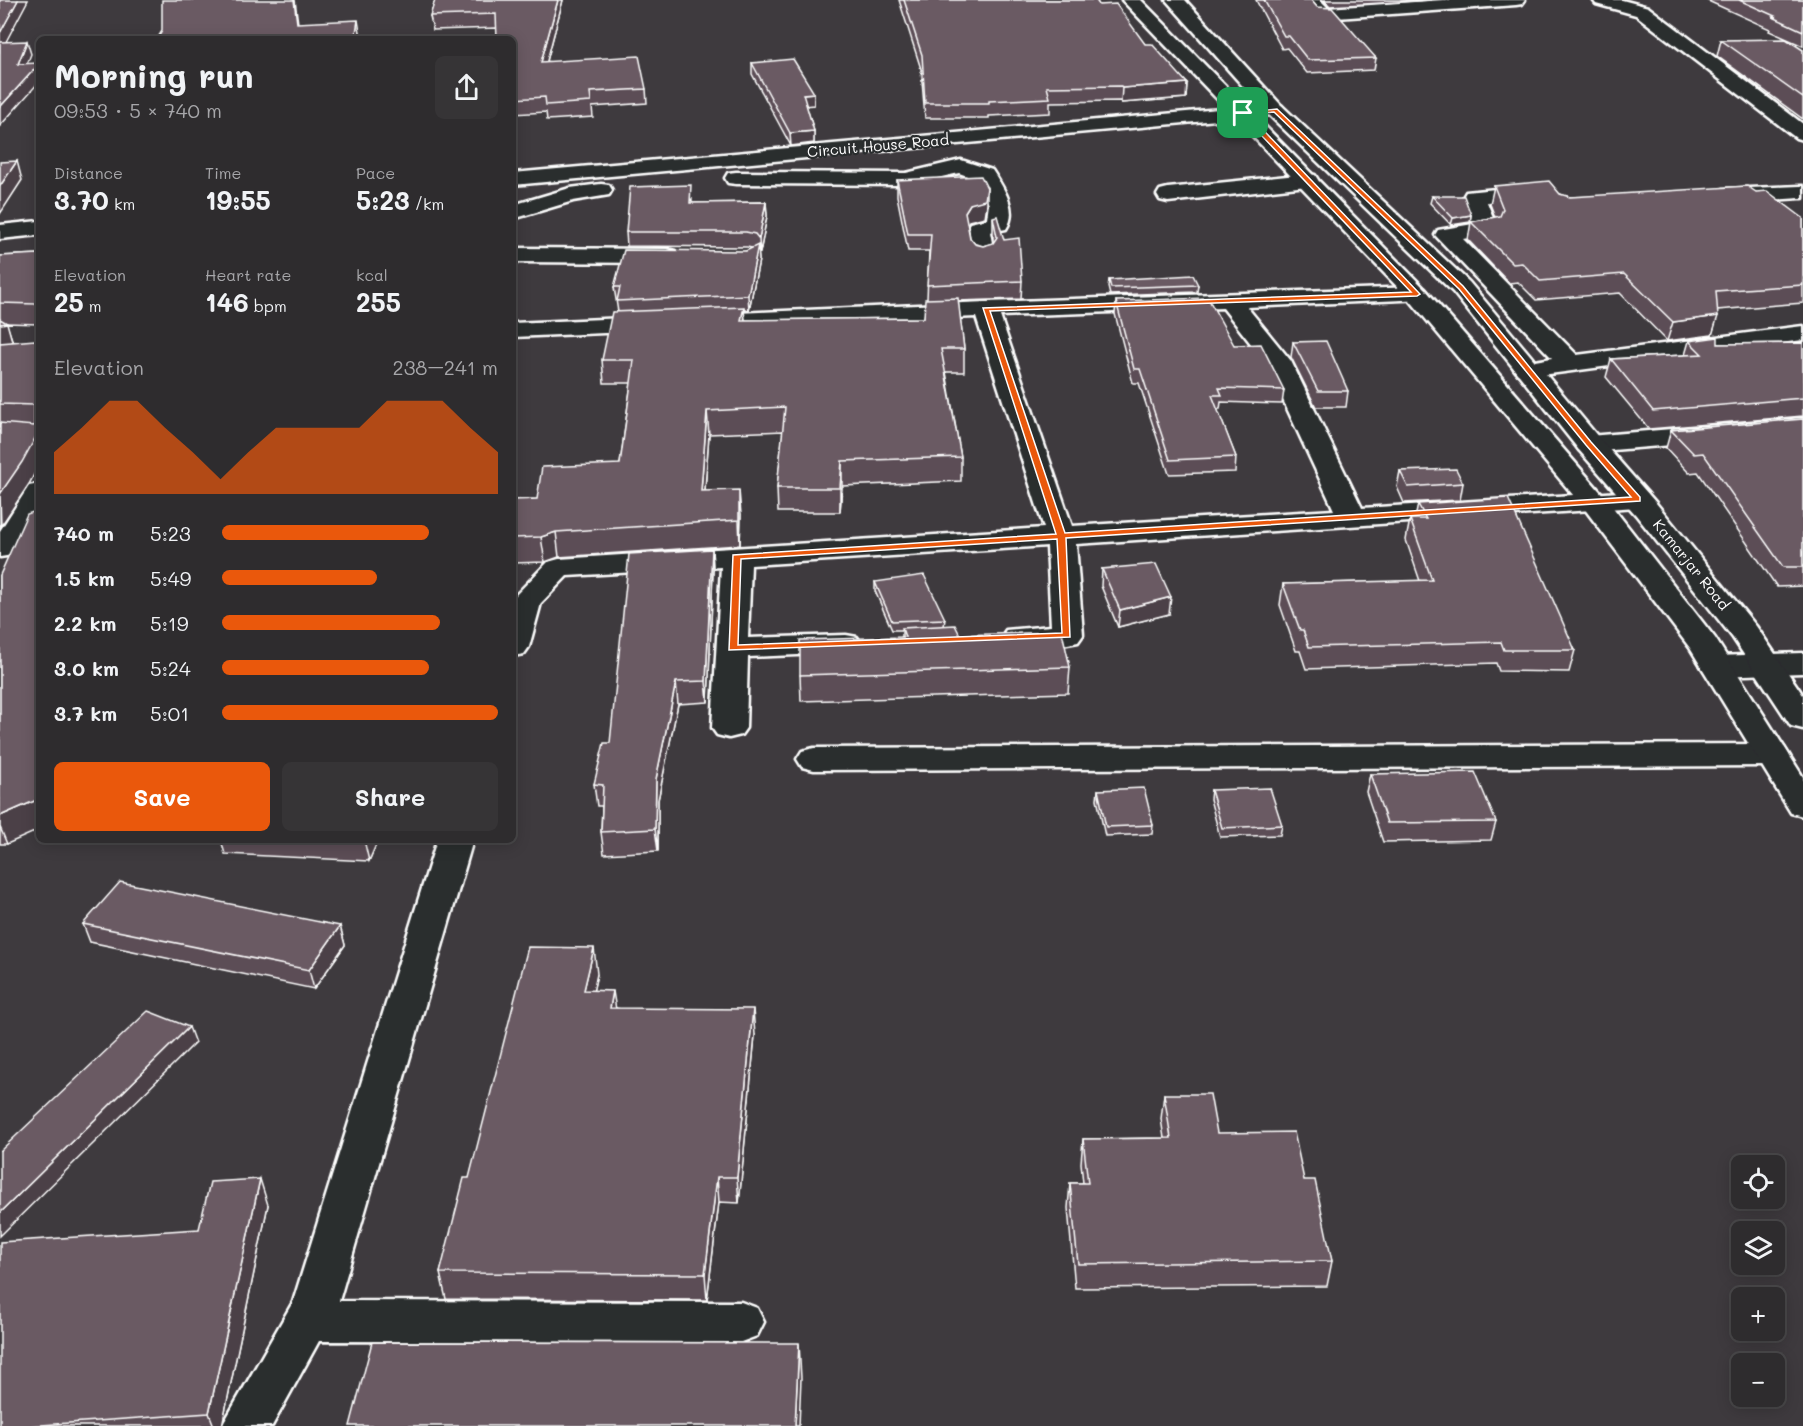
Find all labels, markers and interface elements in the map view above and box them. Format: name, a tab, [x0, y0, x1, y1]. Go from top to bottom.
text: Morning run	[54, 53, 254, 96]
button: share	[435, 56, 498, 119]
pin	[1217, 87, 1268, 138]
icon: arrive	[1226, 96, 1259, 129]
text: 09:53 · 5 × 740 m	[54, 97, 222, 123]
street label: Circuit House Road	[806, 129, 950, 161]
text: Distance	[54, 162, 123, 183]
text: Time	[205, 162, 241, 183]
text: Pace	[356, 162, 395, 183]
text: 3.70	[54, 183, 109, 217]
text: 19:55	[205, 183, 271, 217]
text: 5:23	[356, 183, 410, 217]
text: km	[109, 193, 135, 214]
text: /km	[410, 193, 444, 214]
text: Elevation	[54, 264, 126, 285]
text: Heart rate	[205, 264, 291, 285]
text: kcal	[356, 264, 388, 285]
text: 25	[54, 285, 84, 319]
text: 146	[205, 285, 249, 319]
text: 255	[356, 285, 401, 319]
text: m	[84, 295, 102, 316]
text: bpm	[249, 295, 287, 316]
text: Elevation	[54, 354, 144, 380]
text: 238–241 m	[393, 354, 498, 380]
street label: Kamarjar Road	[1649, 515, 1735, 614]
text: 740 m	[54, 520, 114, 546]
text: 5:23	[150, 520, 191, 546]
text: 1.5 km	[54, 565, 115, 591]
text: 5:49	[150, 565, 191, 591]
text: 2.2 km	[54, 610, 116, 636]
text: 5:19	[150, 610, 189, 636]
text: 3.0 km	[54, 655, 119, 681]
text: 5:24	[150, 655, 191, 681]
text: 3.7 km	[54, 700, 117, 726]
text: 5:01	[150, 700, 189, 726]
button: Save	[54, 762, 270, 831]
button: Share	[282, 762, 498, 831]
map controls	[1731, 1155, 1785, 1407]
button: locate	[1731, 1155, 1785, 1209]
button: layers	[1731, 1221, 1785, 1275]
button: +	[1731, 1287, 1785, 1341]
button: −	[1731, 1353, 1785, 1407]

